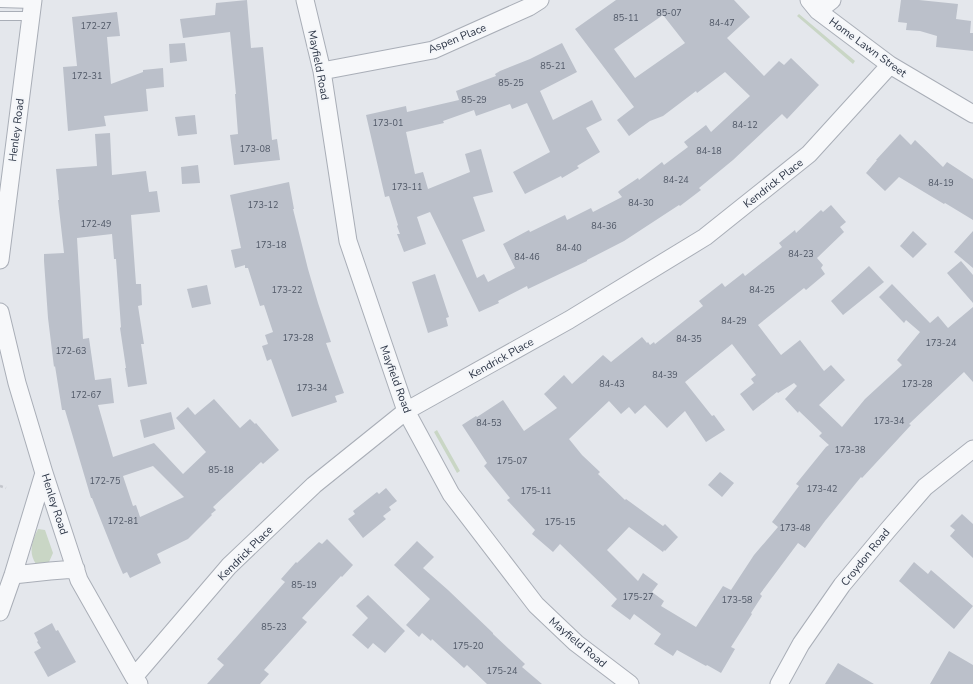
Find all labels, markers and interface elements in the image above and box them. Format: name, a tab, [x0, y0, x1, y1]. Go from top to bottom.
house number: 85-07	[656, 7, 682, 19]
house number: 85-11	[613, 12, 639, 24]
street label: Home Lawn Street	[826, 14, 910, 81]
house number: 84-47	[709, 17, 735, 29]
house number: 172-27	[81, 20, 111, 32]
street label: Aspen Place	[426, 20, 489, 57]
street label: Mayfield Road	[304, 29, 333, 101]
house number: 85-21	[540, 60, 566, 72]
house number: 172-31	[72, 70, 102, 82]
house number: 85-25	[498, 77, 524, 89]
house number: 85-29	[461, 94, 487, 106]
street label: Henley Road	[5, 98, 28, 163]
house number: 173-01	[373, 117, 403, 129]
house number: 84-12	[732, 119, 758, 131]
house number: 173-08	[240, 143, 270, 155]
house number: 84-18	[696, 145, 722, 157]
street label: Kendrick Place	[740, 155, 806, 211]
house number: 84-24	[663, 174, 689, 186]
house number: 84-19	[928, 177, 954, 189]
house number: 173-11	[392, 181, 422, 193]
house number: 84-30	[628, 197, 654, 209]
house number: 173-12	[248, 199, 278, 211]
house number: 172-49	[81, 218, 111, 230]
house number: 84-36	[591, 220, 617, 232]
house number: 173-18	[256, 239, 286, 251]
house number: 84-40	[556, 242, 582, 254]
house number: 84-23	[788, 248, 814, 260]
house number: 84-46	[514, 251, 540, 263]
house number: 173-22	[272, 284, 302, 296]
house number: 84-25	[749, 284, 775, 296]
house number: 84-29	[721, 315, 747, 327]
house number: 173-28	[283, 332, 313, 344]
house number: 84-35	[676, 333, 702, 345]
street label: Kendrick Place	[466, 334, 537, 382]
house number: 173-24	[926, 337, 957, 349]
street label: Mayfield Road	[376, 343, 415, 415]
house number: 172-63	[56, 345, 86, 357]
house number: 84-39	[652, 369, 678, 381]
house number: 84-43	[599, 378, 625, 390]
house number: 173-28	[902, 378, 932, 390]
house number: 173-34	[297, 382, 328, 394]
house number: 172-67	[71, 389, 101, 401]
house number: 173-34	[874, 415, 905, 427]
house number: 84-53	[476, 417, 502, 429]
house number: 173-38	[835, 444, 865, 456]
house number: 175-07	[497, 455, 527, 467]
house number: 85-18	[208, 464, 234, 476]
street label: Henley Road	[38, 472, 71, 537]
house number: 172-75	[90, 475, 120, 487]
house number: 173-42	[807, 483, 837, 495]
house number: 175-11	[521, 485, 551, 497]
house number: 172-81	[108, 515, 138, 527]
house number: 175-15	[545, 516, 575, 528]
street label: Kendrick Place	[215, 522, 276, 584]
house number: 173-48	[780, 522, 810, 534]
street label: Croydon Road	[838, 525, 893, 589]
house number: 85-19	[291, 579, 317, 591]
house number: 175-27	[623, 591, 653, 603]
house number: 173-58	[722, 594, 752, 606]
street label: Mayfield Road	[546, 614, 610, 671]
house number: 85-23	[261, 621, 287, 633]
house number: 175-20	[453, 640, 483, 652]
house number: 175-24	[487, 665, 518, 677]

